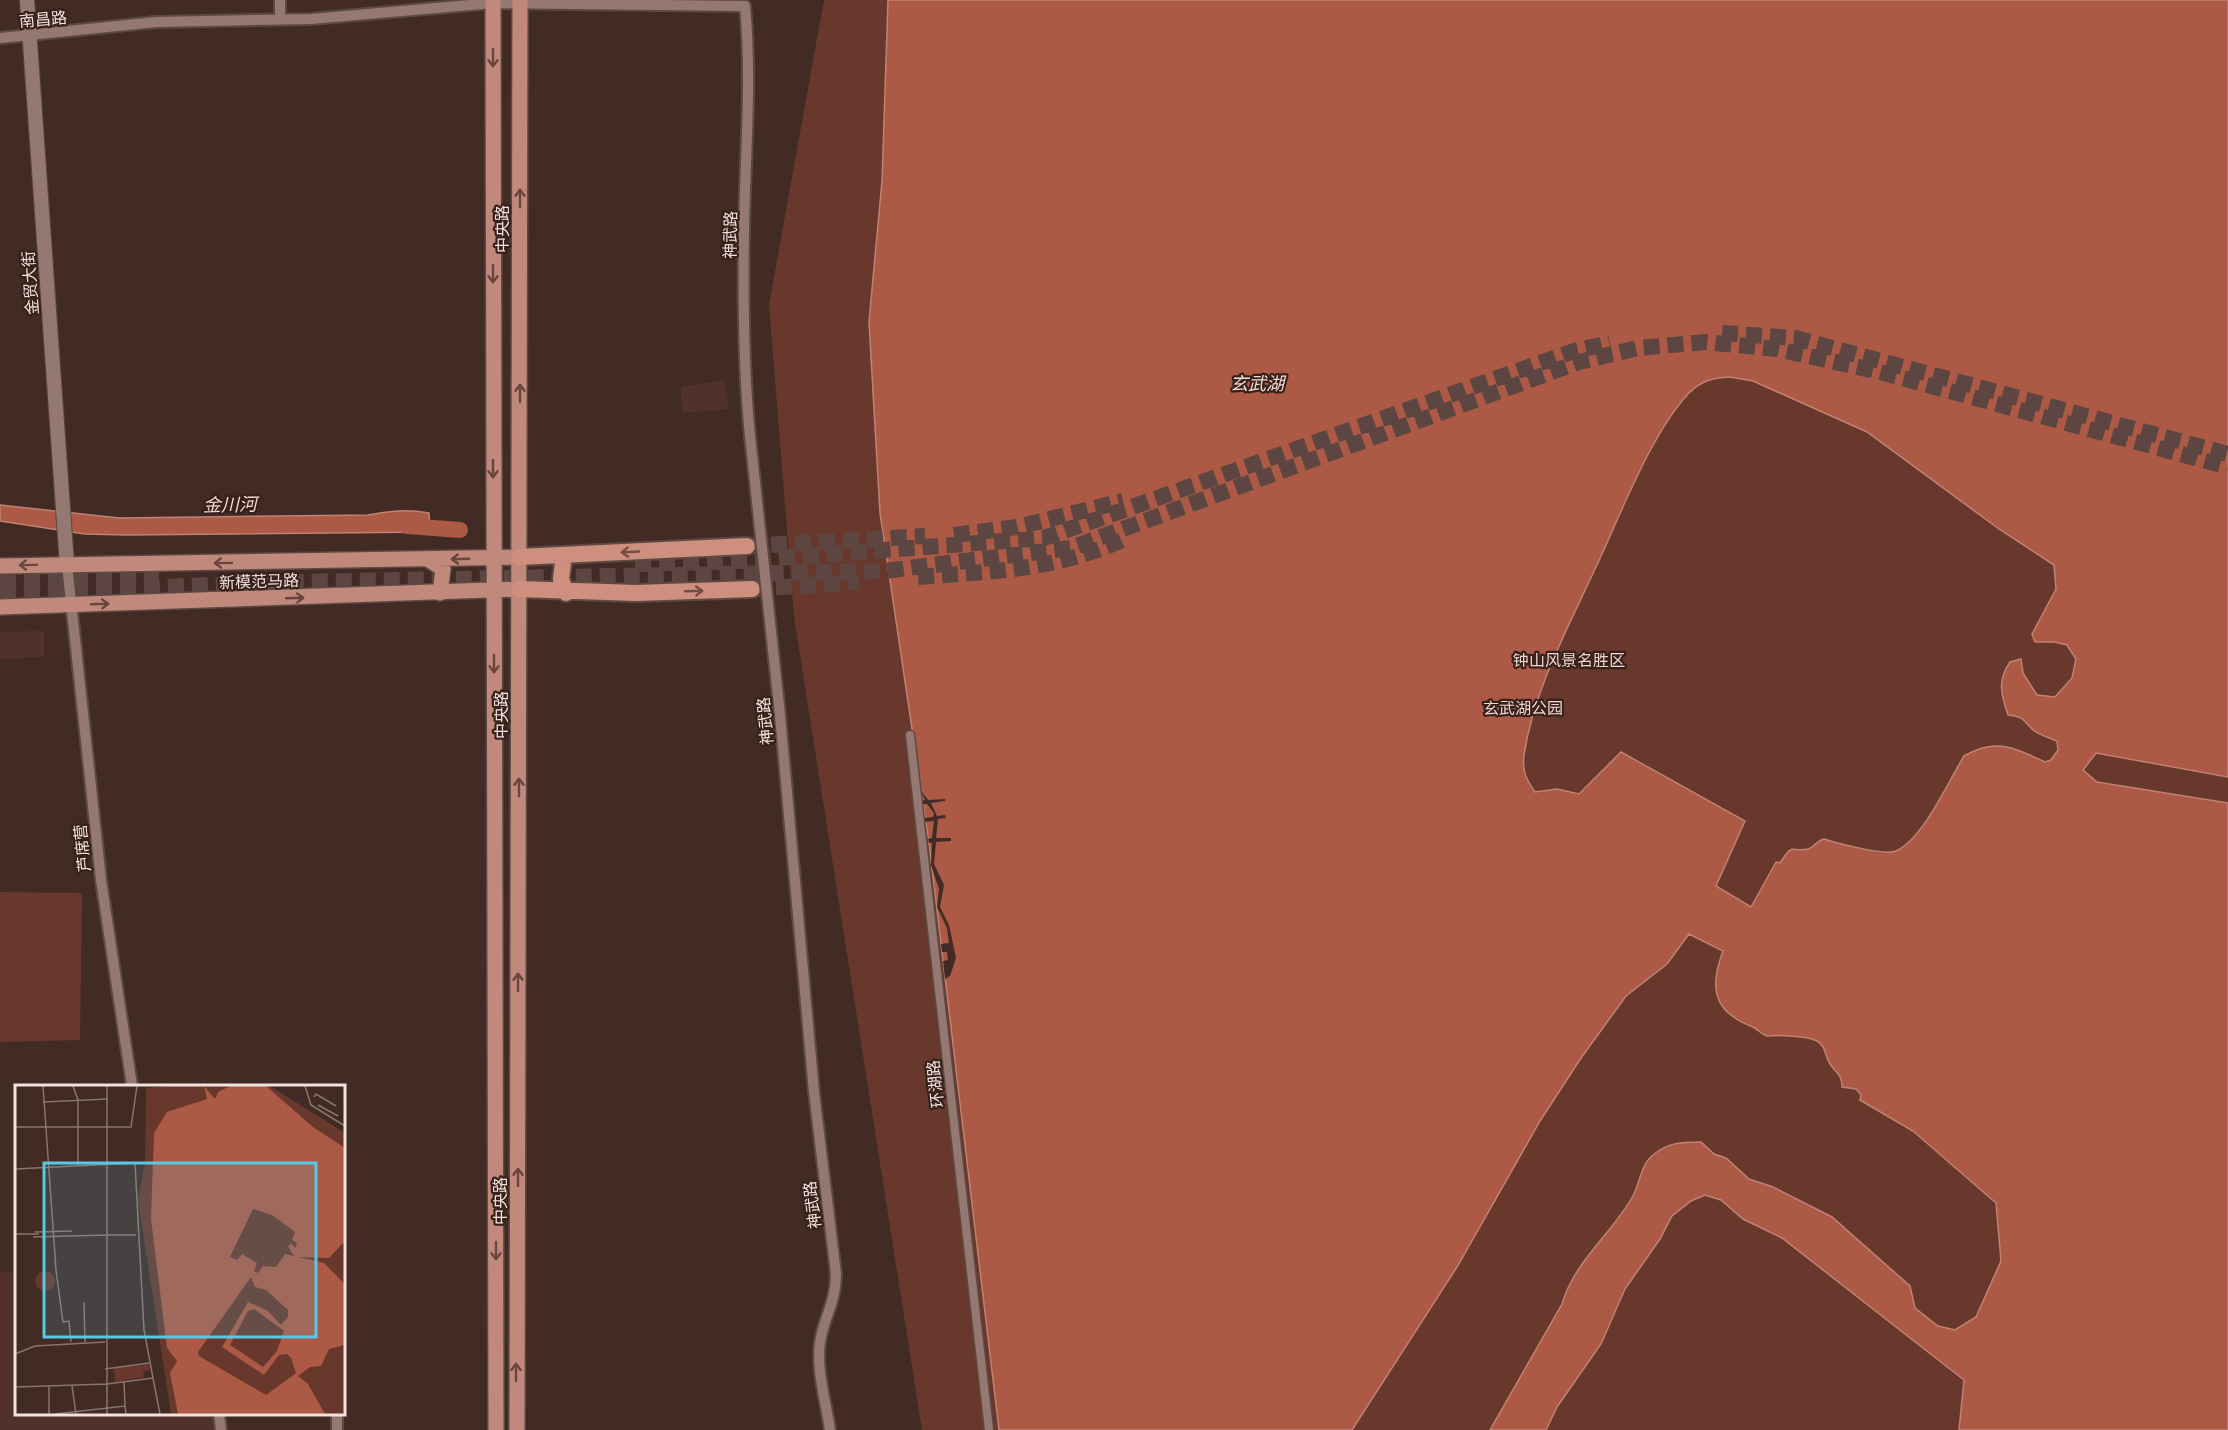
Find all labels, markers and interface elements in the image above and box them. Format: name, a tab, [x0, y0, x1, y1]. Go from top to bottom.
street label: 南昌路	[18, 6, 68, 32]
one-way arrow	[487, 48, 499, 68]
one-way arrow	[514, 189, 526, 209]
street label: 中央路	[491, 205, 513, 253]
street label: 神武路	[719, 211, 741, 259]
street label: 金贸大街	[17, 250, 43, 316]
one-way arrow	[487, 264, 499, 284]
water label: 玄武湖	[1230, 371, 1287, 395]
one-way arrow	[514, 384, 526, 404]
one-way arrow	[487, 459, 499, 479]
water label: 金川河	[203, 491, 260, 516]
one-way arrow	[621, 546, 641, 557]
one-way arrow	[451, 553, 471, 564]
one-way arrow	[214, 557, 234, 568]
one-way arrow	[19, 560, 39, 571]
street label: 新模范马路	[219, 569, 299, 593]
one-way arrow	[684, 586, 704, 597]
one-way arrow	[285, 592, 305, 604]
one-way arrow	[90, 598, 110, 609]
park label: 钟山风景名胜区	[1513, 649, 1625, 671]
one-way arrow	[488, 654, 500, 674]
street label: 中央路	[490, 691, 512, 739]
street label: 神武路	[752, 696, 778, 746]
park label: 玄武湖公园	[1483, 697, 1563, 719]
one-way arrow	[513, 777, 525, 797]
street label: 芦席营	[69, 823, 95, 873]
one-way arrow	[512, 972, 524, 992]
street label: 环湖路	[922, 1059, 948, 1109]
inset map	[15, 1085, 345, 1415]
one-way arrow	[512, 1167, 524, 1187]
street label: 中央路	[489, 1177, 511, 1225]
street label: 神武路	[798, 1180, 826, 1230]
one-way arrow	[490, 1241, 502, 1261]
one-way arrow	[510, 1362, 522, 1382]

